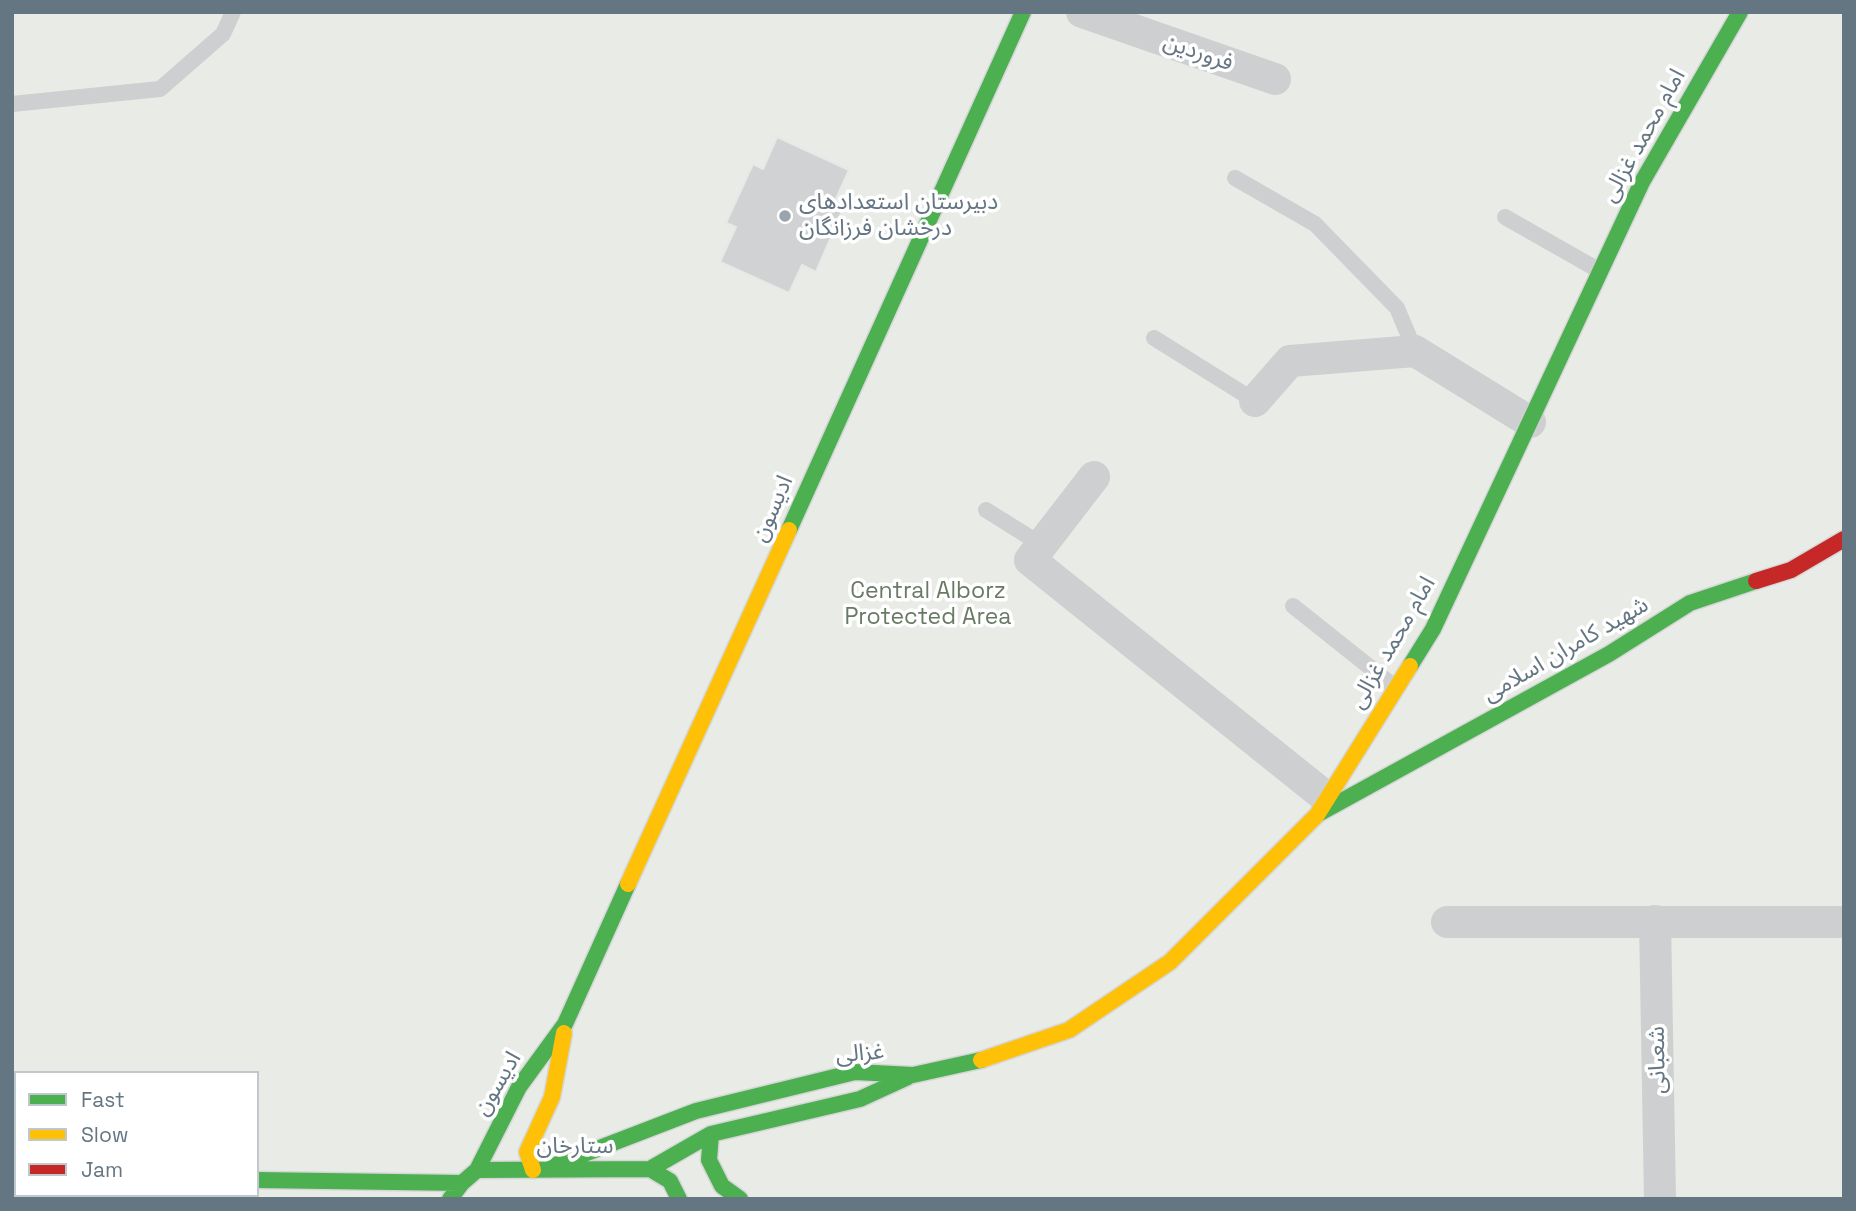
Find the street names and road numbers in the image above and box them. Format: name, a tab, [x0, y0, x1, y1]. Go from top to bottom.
street label: فروردین	[1159, 28, 1237, 78]
street label: امام محمد غزالی	[1596, 65, 1692, 207]
street label: ادیسون	[746, 472, 800, 546]
street label: امام محمد غزالی	[1344, 572, 1442, 714]
street label: شهید کامران اسلامی	[1478, 591, 1654, 709]
street label: شعبانی	[1644, 1026, 1672, 1094]
street label: غزالی	[835, 1039, 885, 1069]
street label: ادیسون	[468, 1047, 528, 1121]
street label: ستارخان	[537, 1133, 613, 1161]

